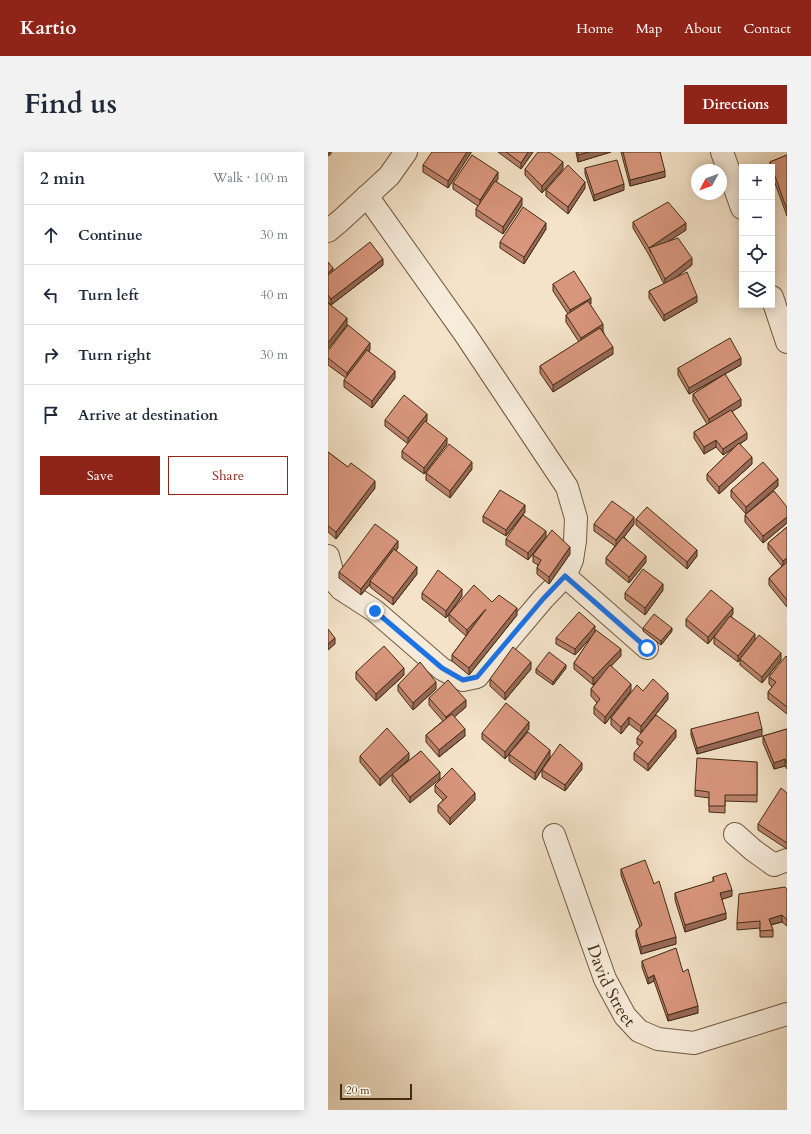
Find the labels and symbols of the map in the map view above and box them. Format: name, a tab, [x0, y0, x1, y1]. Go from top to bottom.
north arrow	[691, 164, 727, 200]
route end	[366, 602, 384, 620]
route start	[638, 639, 656, 657]
street label: David Street	[582, 941, 641, 1032]
scale bar	[340, 1082, 412, 1101]

